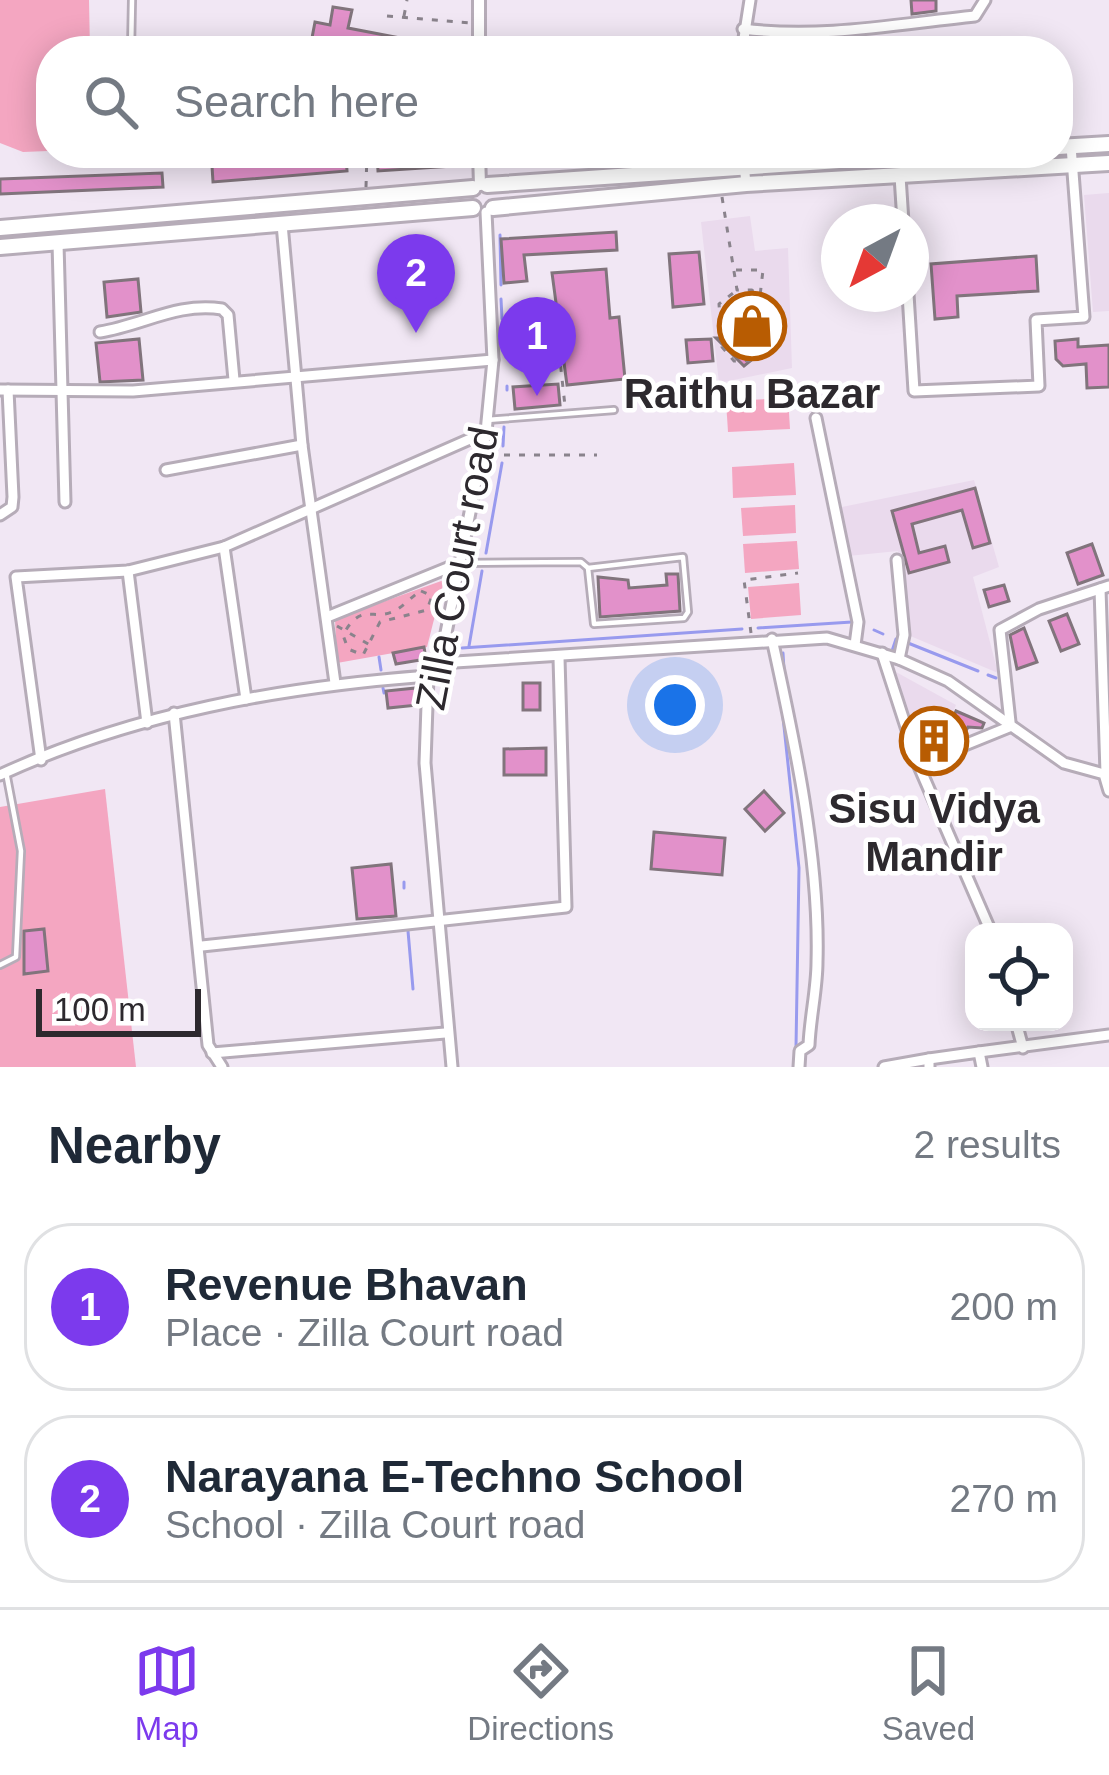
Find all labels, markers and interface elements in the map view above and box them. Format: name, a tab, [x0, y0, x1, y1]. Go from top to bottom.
search box	[36, 36, 1073, 168]
icon: search	[78, 69, 144, 135]
text: Search here	[174, 76, 419, 127]
north arrow	[821, 204, 929, 312]
pin: 2	[377, 234, 455, 333]
shop icon: Raithu Bazar	[717, 291, 787, 361]
pin: 1	[498, 297, 576, 396]
place label: Raithu Bazar	[624, 370, 880, 417]
street label: Zilla Court road	[407, 423, 507, 713]
your location	[645, 675, 705, 735]
building icon: Sisu Vidya Mandir	[899, 706, 969, 776]
place label: Sisu Vidya Mandir	[828, 785, 1040, 880]
map controls	[965, 923, 1073, 1031]
button: locate	[965, 923, 1073, 1031]
scale bar	[36, 983, 201, 1036]
text: 100 m	[54, 991, 146, 1028]
text: Nearby	[48, 1117, 221, 1174]
text: 2 results	[914, 1123, 1061, 1166]
text: Revenue Bhavan	[165, 1259, 528, 1310]
text: 1	[79, 1285, 101, 1328]
text: 200 m	[950, 1285, 1058, 1328]
text: Place · Zilla Court road	[165, 1311, 564, 1354]
text: Narayana E-Techno School	[165, 1451, 744, 1502]
text: 2	[79, 1477, 101, 1520]
text: 270 m	[950, 1477, 1058, 1520]
text: School · Zilla Court road	[165, 1503, 586, 1546]
tab: Map	[134, 1638, 200, 1748]
tab: Directions	[467, 1638, 614, 1748]
tab: Saved	[882, 1638, 975, 1748]

